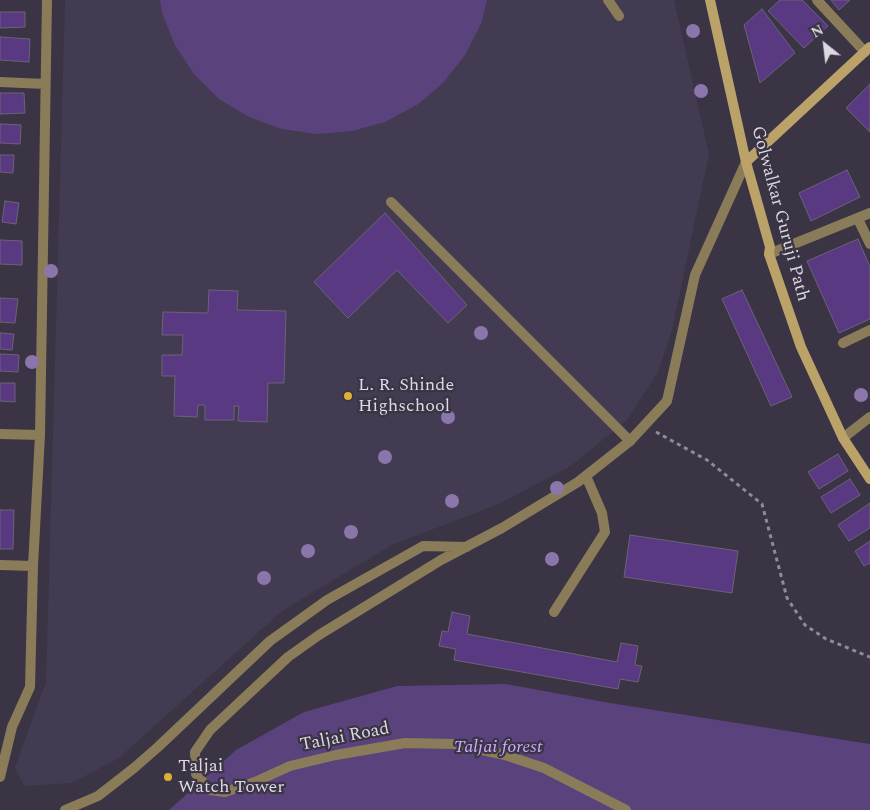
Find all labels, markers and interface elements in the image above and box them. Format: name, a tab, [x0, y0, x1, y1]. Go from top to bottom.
text: N	[807, 19, 828, 43]
north arrow	[800, 20, 850, 70]
street label: Golwalkar Guruji Path	[745, 124, 813, 304]
place label: L. R. Shinde Highschool	[358, 375, 454, 418]
marker: L. R. Shinde Highschool	[342, 390, 354, 402]
street label: Taljai Road	[298, 719, 392, 757]
park label: Taljai forest	[454, 737, 542, 759]
place label: Taljai Watch Tower	[178, 756, 284, 799]
marker: Taljai Watch Tower	[162, 771, 174, 783]

